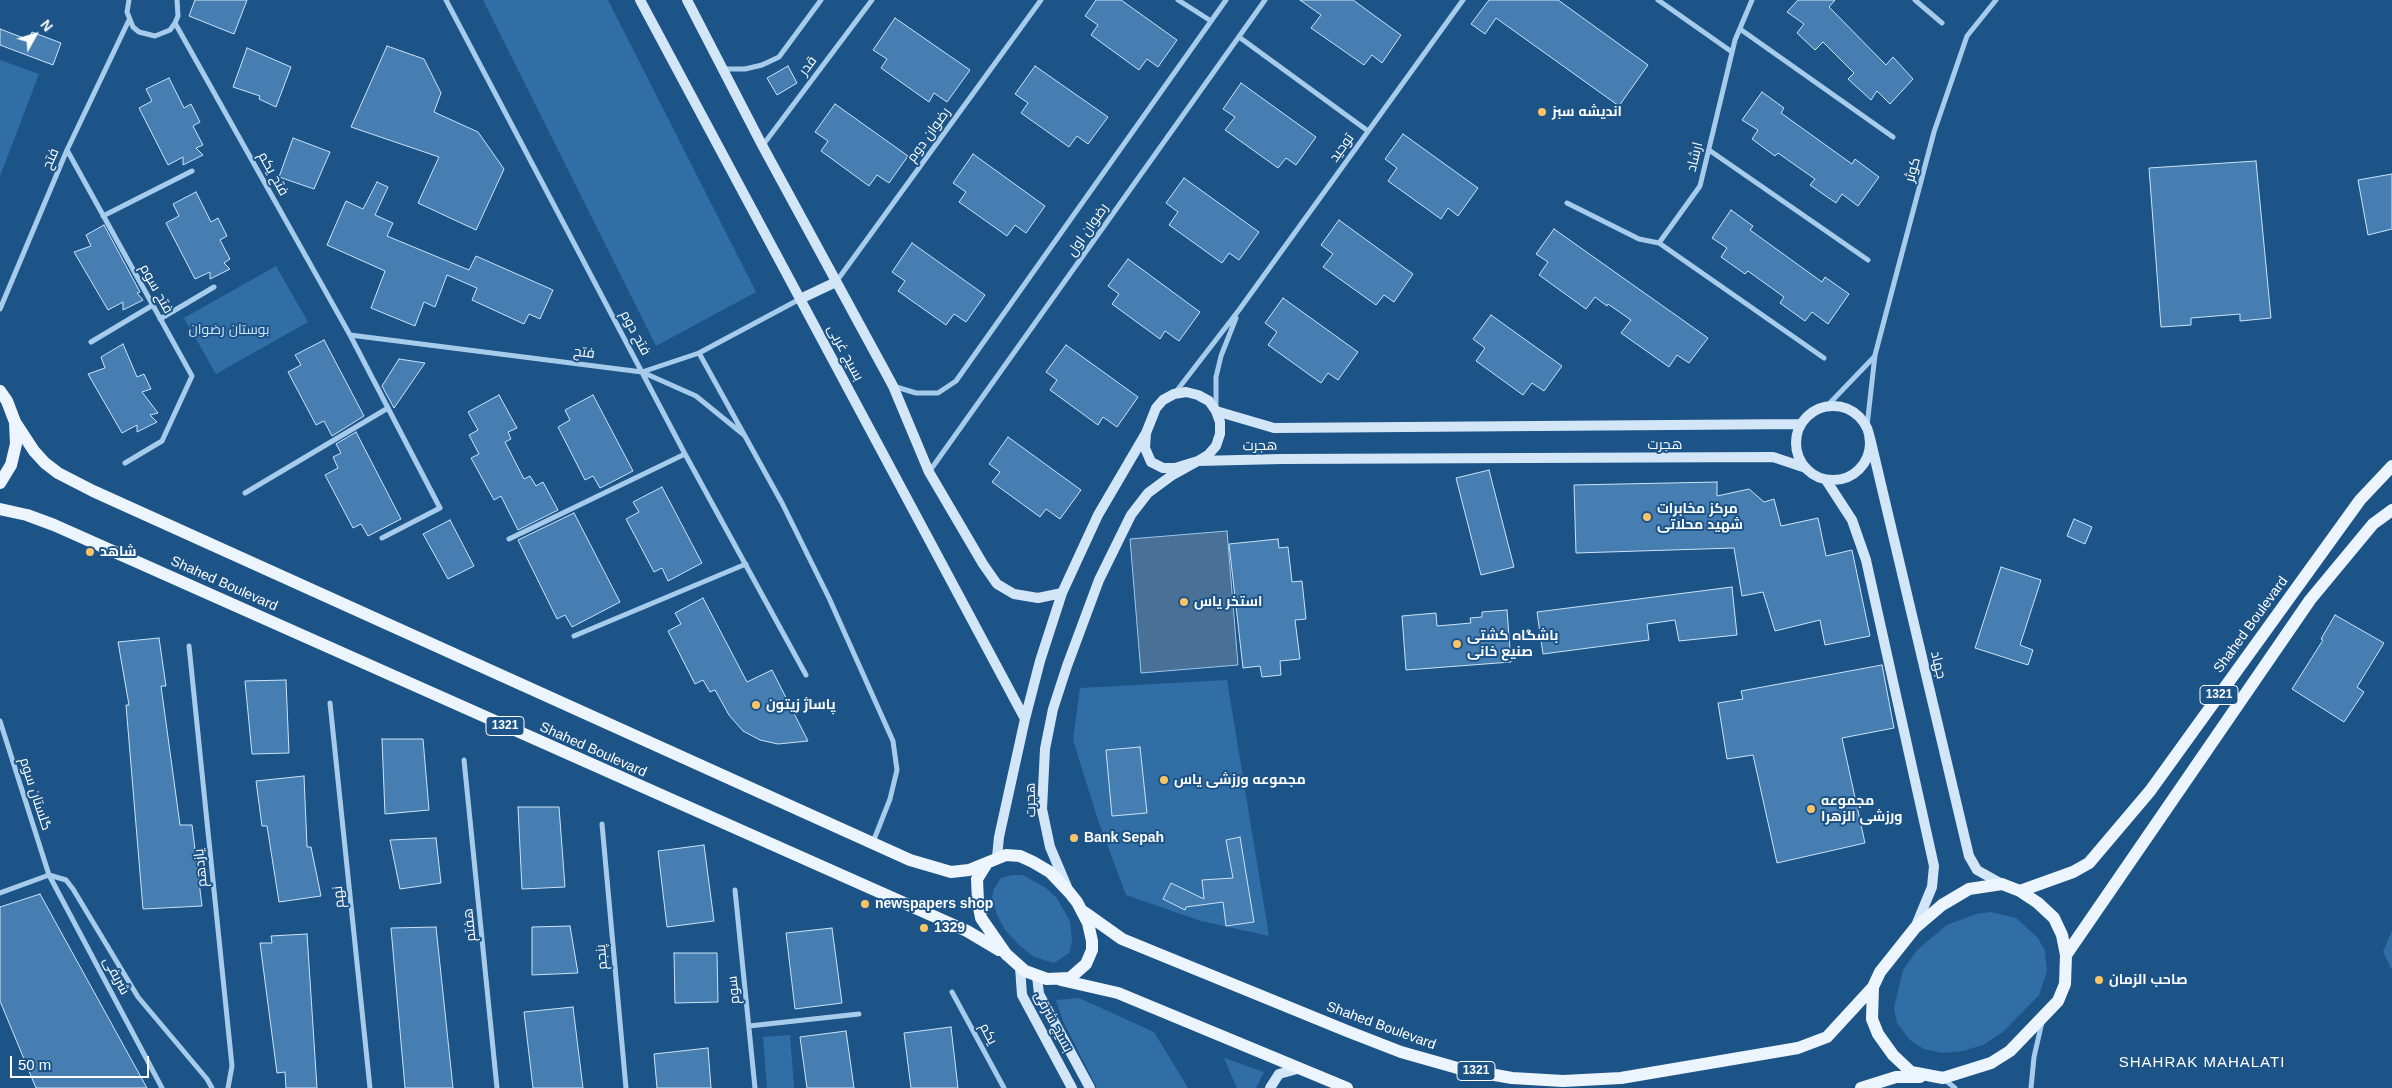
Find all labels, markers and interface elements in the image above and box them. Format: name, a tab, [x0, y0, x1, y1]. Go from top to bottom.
north arrow	[10, 10, 60, 60]
text: N	[37, 17, 56, 35]
street label: قدر	[795, 53, 821, 79]
street label: رضوان دوم	[904, 104, 954, 166]
place label: اندیشه سبز	[1552, 104, 1622, 120]
marker: اندیشه سبز	[1536, 106, 1548, 118]
street label: توحید	[1326, 130, 1358, 166]
street label: ارشاد	[1683, 140, 1707, 174]
street label: فتح	[39, 146, 63, 172]
street label: فتح یکم	[254, 149, 292, 199]
street label: کوثر	[1902, 156, 1924, 184]
street label: رضوان اول	[1064, 200, 1112, 260]
street label: فتح سوم	[136, 261, 176, 317]
street label: فتح دوم	[616, 308, 654, 358]
park label: بوستان رضوان	[188, 322, 270, 338]
street label: بسیج غربی	[823, 322, 867, 384]
street label: فتح	[572, 343, 596, 363]
street label: هجرت	[1242, 437, 1278, 455]
street label: هجرت	[1648, 437, 1682, 453]
place label: مرکز مخابرات شهید محلاتی	[1657, 501, 1743, 534]
marker: مرکز مخابرات شهید محلاتی	[1641, 511, 1653, 523]
place label: شاهد	[100, 544, 136, 560]
marker: شاهد	[84, 546, 96, 558]
street label: Shahed Boulevard	[168, 553, 280, 615]
street label: Shahed Boulevard	[2210, 573, 2292, 677]
place label: استخر یاس	[1194, 594, 1262, 610]
marker: استخر یاس	[1178, 596, 1190, 608]
place label: باشگاه کشتی صنیع خانی	[1467, 628, 1558, 660]
marker: باشگاه کشتی صنیع خانی	[1451, 638, 1463, 650]
street label: جهاد	[1927, 650, 1949, 680]
road number: 1321	[2200, 686, 2238, 704]
place label: پاساژ زیتون	[766, 697, 836, 713]
marker: پاساژ زیتون	[750, 699, 762, 711]
road number: 1321	[486, 716, 524, 736]
street label: Shahed Boulevard	[537, 719, 649, 781]
street label: گلستان سوم	[15, 755, 55, 833]
place label: مجموعه ورزشی یاس	[1174, 772, 1306, 788]
marker: مجموعه ورزشی یاس	[1158, 774, 1170, 786]
street label: هجرت	[1022, 782, 1040, 818]
place label: مجموعه ورزشی الزهرا	[1821, 793, 1902, 826]
marker: مجموعه ورزشی الزهرا	[1805, 803, 1817, 815]
place label: Bank Sepah	[1084, 830, 1164, 846]
marker: Bank Sepah	[1068, 832, 1080, 844]
street label: یازدهم	[191, 848, 211, 888]
street label: نهم	[329, 885, 349, 909]
place label: newspapers shop	[875, 896, 993, 912]
marker: newspapers shop	[859, 898, 871, 910]
street label: هفتم	[460, 907, 480, 943]
place label: 1329	[934, 920, 965, 936]
marker: 1329	[918, 922, 930, 934]
street label: پنجم	[593, 944, 611, 970]
street label: شریفی	[99, 954, 133, 998]
place label: صاحب الزمان	[2109, 972, 2188, 988]
marker: صاحب الزمان	[2093, 974, 2105, 986]
street label: سوم	[724, 975, 744, 1005]
street label: بسیج شرقی	[1030, 989, 1076, 1055]
street label: Shahed Boulevard	[1324, 998, 1438, 1054]
street label: یکم	[975, 1020, 1001, 1048]
scale bar	[12, 1046, 151, 1078]
district label: SHAHRAK MAHALATI	[2117, 1054, 2287, 1072]
text: 50 m	[18, 1056, 51, 1073]
road number: 1321	[1457, 1062, 1495, 1080]

